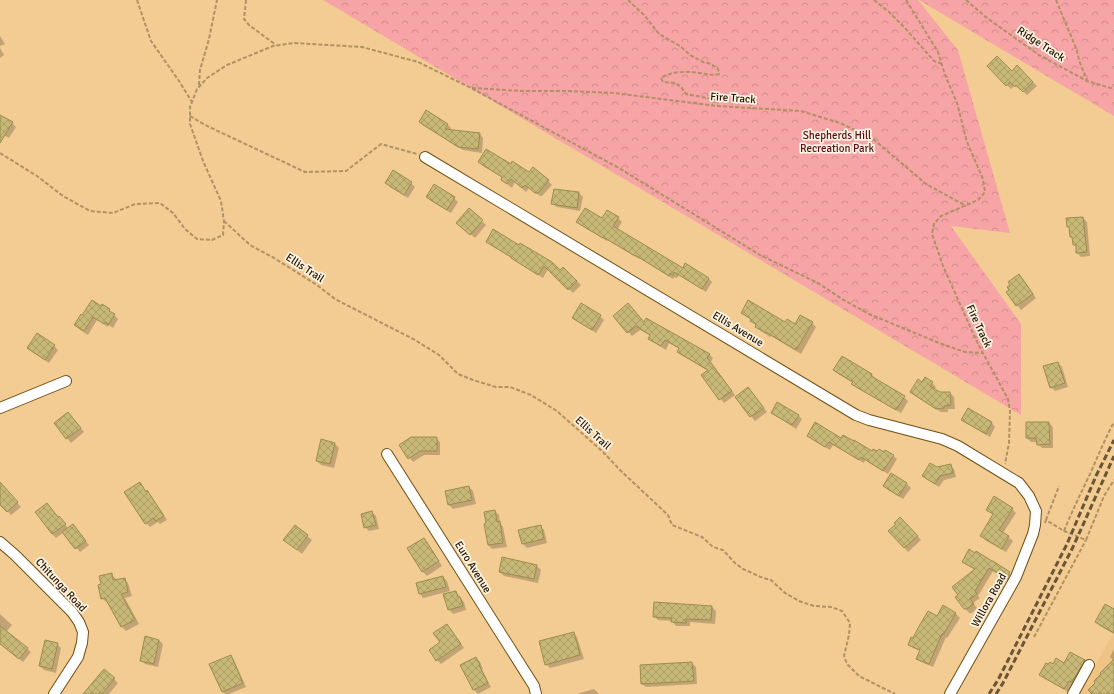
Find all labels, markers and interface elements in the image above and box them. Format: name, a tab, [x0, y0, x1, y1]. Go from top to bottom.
street label: Ridge Track	[1015, 24, 1068, 64]
street label: Fire Track	[710, 90, 757, 106]
park label: Shepherds Hill Recreation Park	[800, 129, 875, 155]
street label: Ellis Trail	[283, 251, 327, 285]
street label: Fire Track	[963, 303, 995, 350]
street label: Ellis Avenue	[710, 309, 766, 349]
street label: Ellis Trail	[573, 414, 613, 452]
street label: Euro Avenue	[452, 539, 494, 595]
street label: Chitunga Road	[33, 555, 89, 615]
street label: Willora Road	[969, 571, 1009, 629]

